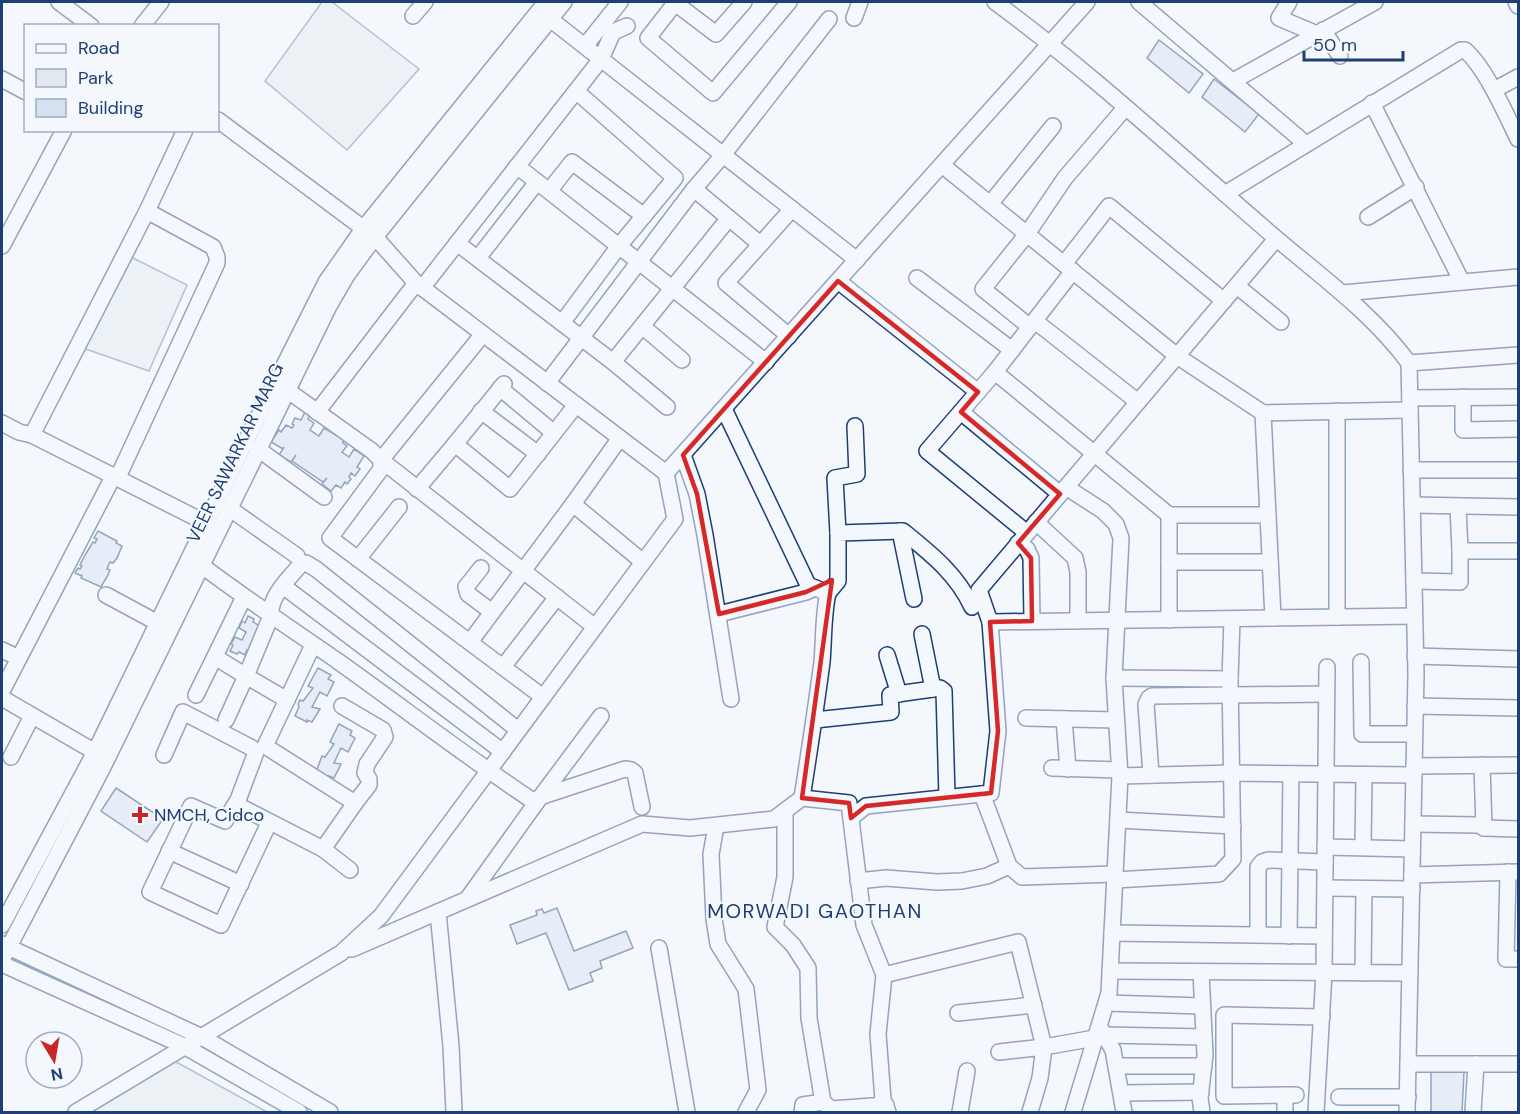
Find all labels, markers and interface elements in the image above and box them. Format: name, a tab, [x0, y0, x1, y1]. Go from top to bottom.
legend	[24, 24, 219, 132]
scale bar	[1304, 24, 1403, 62]
text: 50 m	[1313, 33, 1357, 57]
text: Road	[78, 36, 120, 60]
text: Park	[78, 66, 114, 90]
text: Building	[78, 96, 143, 120]
street label: VEER SAWARKAR MARG	[181, 359, 289, 547]
place label: NMCH, Cidco	[154, 803, 264, 827]
marker: NMCH, Cidco	[131, 806, 149, 824]
district label: MORWADI GAOTHAN	[707, 898, 923, 924]
north arrow	[24, 1030, 84, 1090]
text: N	[49, 1063, 64, 1086]

